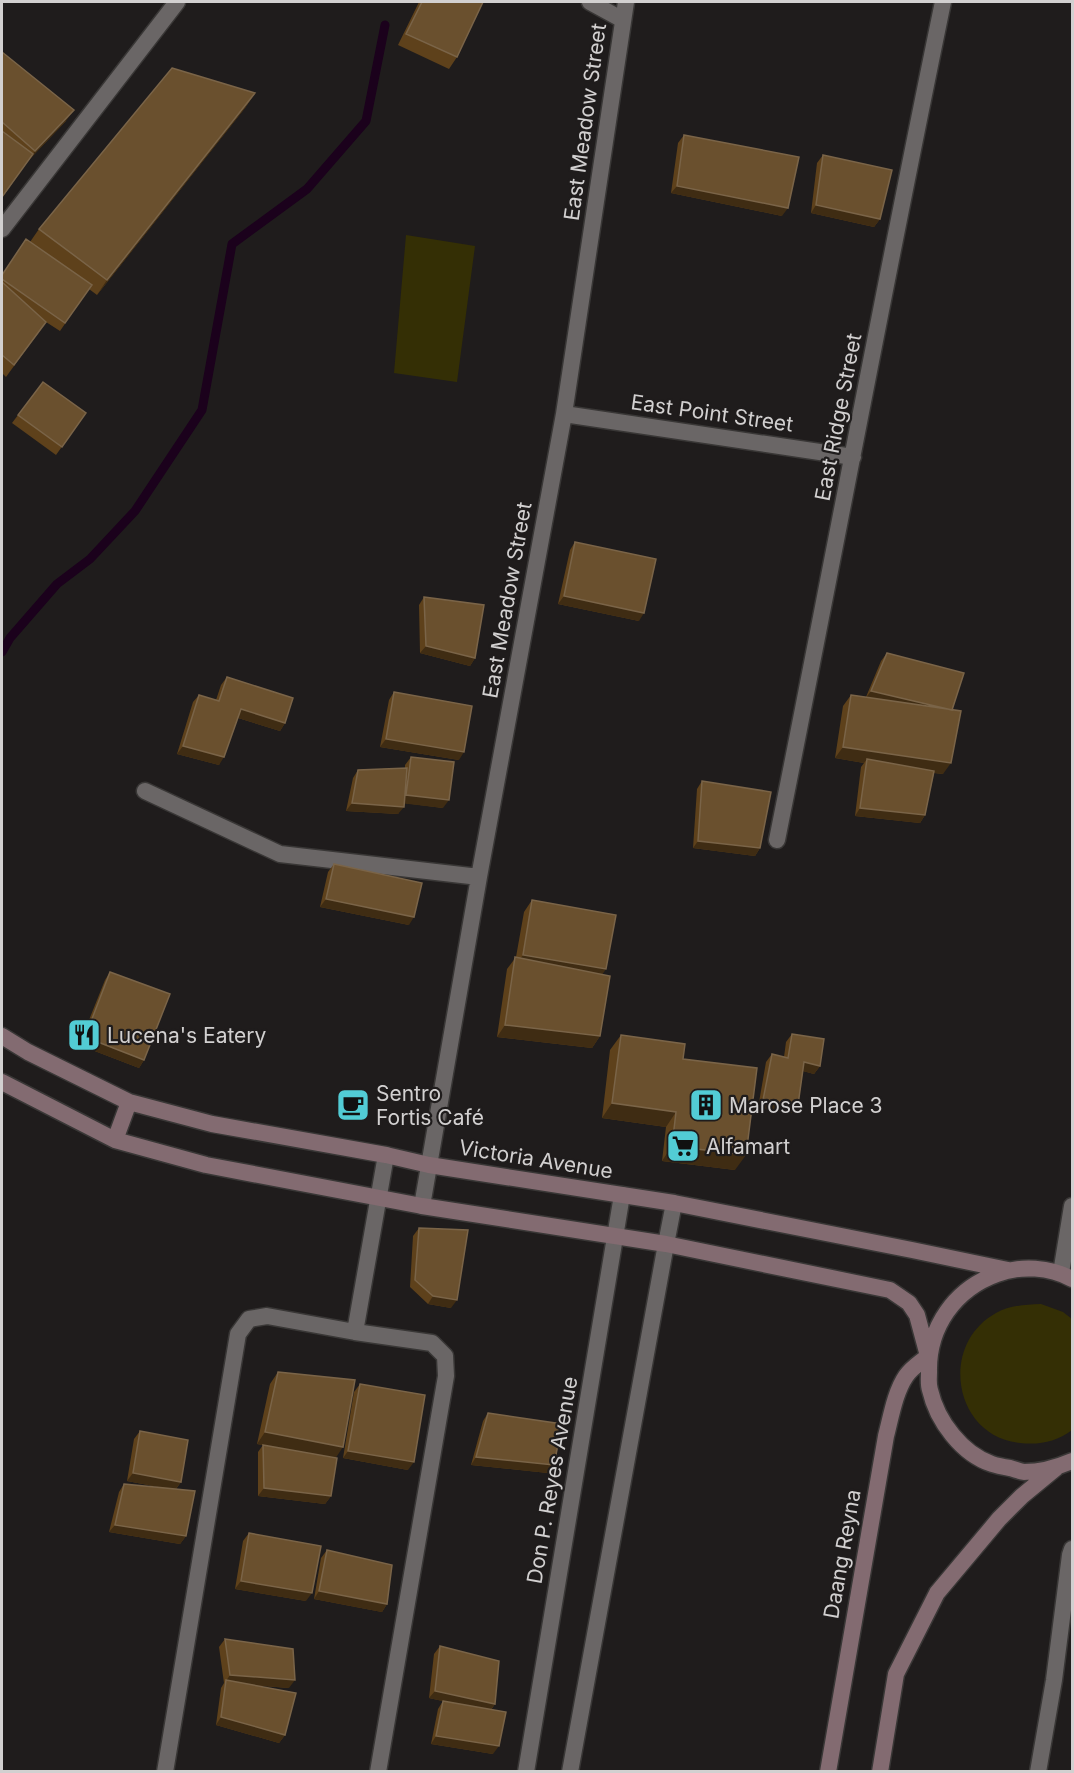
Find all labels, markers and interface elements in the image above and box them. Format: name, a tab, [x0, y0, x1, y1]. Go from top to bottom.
street label: East Meadow Street	[559, 22, 611, 222]
street label: East Ridge Street	[810, 331, 867, 503]
street label: East Point Street	[629, 389, 795, 437]
street label: East Meadow Street	[477, 500, 537, 700]
restaurant icon: Lucena's Eatery	[66, 1017, 102, 1053]
place label: Lucena's Eatery	[107, 1023, 267, 1048]
place label: Sentro Fortis Café	[376, 1081, 484, 1130]
cafe icon: Sentro Fortis Café	[335, 1087, 371, 1123]
building icon: Marose Place 3	[688, 1087, 724, 1123]
place label: Marose Place 3	[729, 1093, 883, 1118]
supermarket icon: Alfamart	[665, 1128, 701, 1164]
street label: Victoria Avenue	[457, 1134, 615, 1184]
place label: Alfamart	[706, 1134, 790, 1159]
street label: Don P. Reyes Avenue	[521, 1374, 583, 1586]
street label: Daang Reyna	[818, 1487, 866, 1621]

